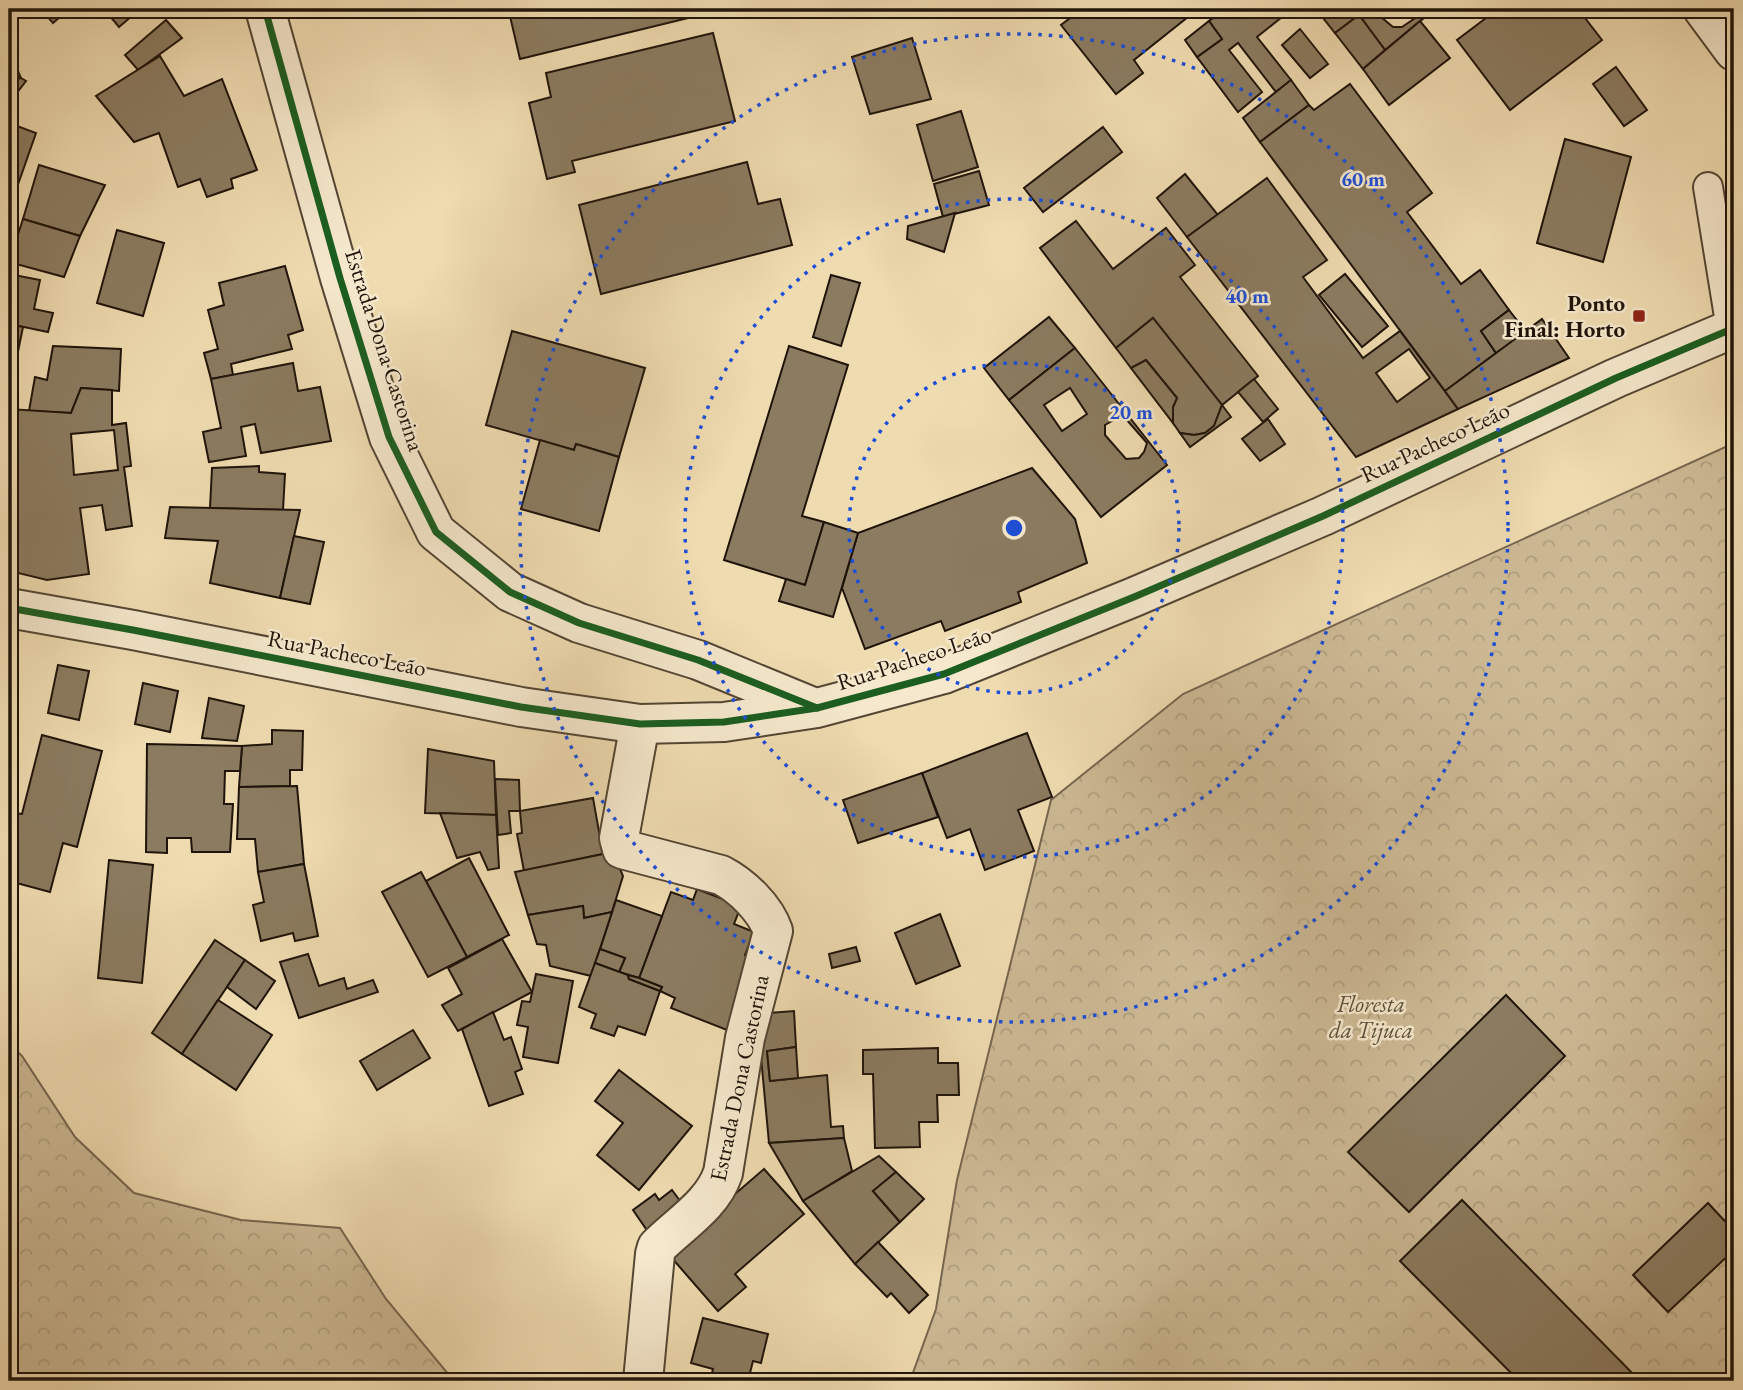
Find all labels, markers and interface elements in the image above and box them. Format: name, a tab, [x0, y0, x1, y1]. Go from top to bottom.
text: 60 m	[1341, 165, 1385, 192]
street label: Estrada Dona Castorina	[338, 245, 432, 456]
text: 40 m	[1225, 282, 1269, 309]
place label: Ponto Final: Horto	[1504, 288, 1625, 344]
marker: Ponto Final: Horto	[1631, 308, 1647, 324]
street label: Rua Pacheco Leão	[1356, 394, 1514, 490]
text: 20 m	[1109, 398, 1153, 425]
centre of rings	[1002, 516, 1026, 540]
street label: Rua Pacheco Leão	[833, 619, 995, 697]
street label: Rua Pacheco Leão	[265, 623, 429, 683]
street label: Estrada Dona Castorina	[702, 971, 776, 1184]
park label: Floresta da Tijuca	[1329, 989, 1413, 1045]

